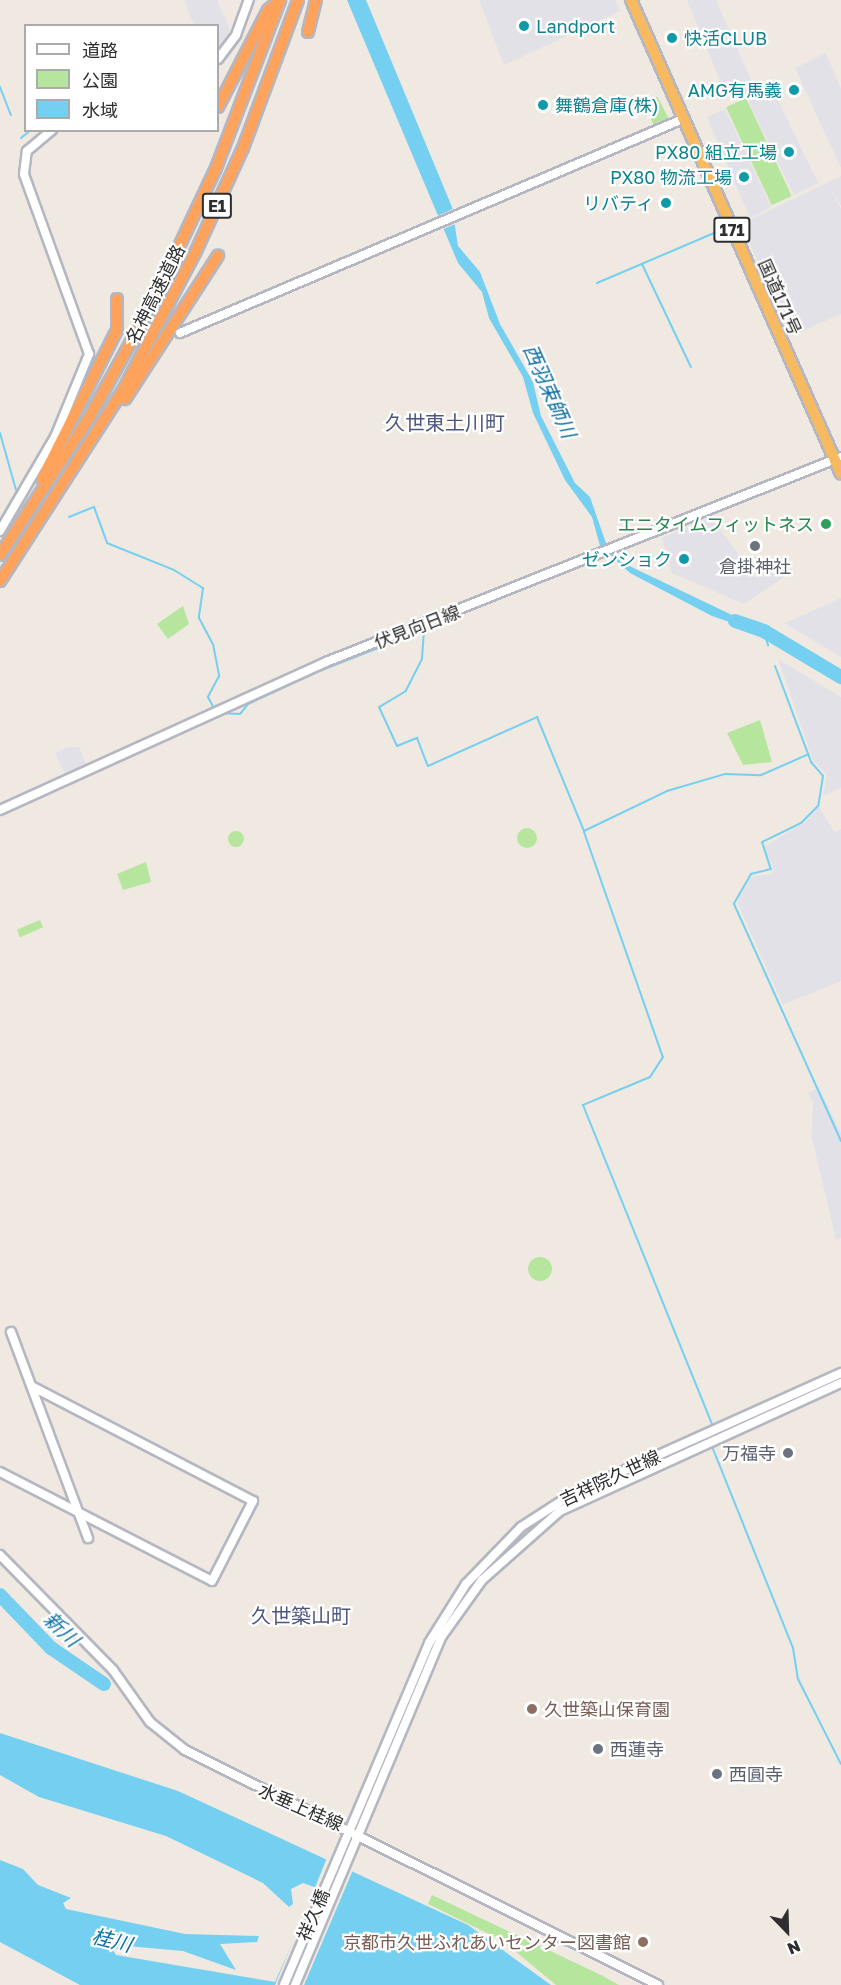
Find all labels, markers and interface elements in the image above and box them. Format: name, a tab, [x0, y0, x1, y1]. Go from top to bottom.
place label: Landport	[536, 15, 615, 37]
marker: Landport	[517, 19, 531, 33]
legend	[24, 24, 219, 132]
place label: 快活CLUB	[684, 27, 767, 49]
marker: 快活CLUB	[665, 31, 679, 45]
text: 道路	[82, 39, 118, 61]
text: 公園	[82, 69, 118, 91]
place label: AMG有馬義	[688, 79, 782, 101]
marker: AMG有馬義	[787, 83, 801, 97]
place label: 舞鶴倉庫(株)	[555, 94, 659, 116]
marker: 舞鶴倉庫(株)	[536, 98, 550, 112]
text: 水域	[82, 99, 118, 121]
place label: PX80 組立工場	[655, 141, 777, 163]
marker: PX80 組立工場	[782, 145, 796, 159]
place label: PX80 物流工場	[610, 166, 732, 188]
marker: PX80 物流工場	[737, 170, 751, 184]
place label: リバティ	[582, 192, 654, 214]
road number: E1	[200, 193, 234, 219]
marker: リバティ	[659, 196, 673, 210]
road number: 171	[712, 217, 752, 243]
street label: 名神高速道路	[121, 241, 189, 347]
street label: 国道171号	[754, 256, 806, 338]
water label: 西羽束師川	[519, 340, 581, 442]
district label: 久世東土川町	[385, 410, 505, 434]
place label: エニタイムフィットネス	[616, 513, 814, 535]
marker: エニタイムフィットネス	[819, 517, 833, 531]
marker: 倉掛神社	[748, 539, 762, 553]
place label: ゼンショク	[582, 548, 672, 570]
marker: ゼンショク	[677, 552, 691, 566]
place label: 倉掛神社	[719, 555, 791, 577]
street label: 伏見向日線	[371, 601, 463, 653]
place label: 万福寺	[722, 1442, 776, 1464]
street label: 吉祥院久世線	[556, 1445, 664, 1511]
marker: 万福寺	[781, 1446, 795, 1460]
district label: 久世築山町	[251, 1603, 351, 1627]
water label: 新川	[39, 1607, 85, 1651]
place label: 久世築山保育園	[544, 1698, 670, 1720]
marker: 久世築山保育園	[525, 1702, 539, 1716]
place label: 西蓮寺	[610, 1738, 664, 1760]
marker: 西蓮寺	[591, 1742, 605, 1756]
place label: 西圓寺	[729, 1763, 783, 1785]
marker: 西圓寺	[710, 1767, 724, 1781]
street label: 水垂上桂線	[255, 1779, 347, 1835]
street label: 祥久橋	[293, 1886, 333, 1944]
north arrow	[757, 1901, 817, 1961]
water label: 桂川	[90, 1924, 134, 1956]
place label: 京都市久世ふれあいセンター図書館	[343, 1931, 631, 1953]
marker: 京都市久世ふれあいセンター図書館	[636, 1935, 650, 1949]
text: N	[785, 1936, 804, 1959]

